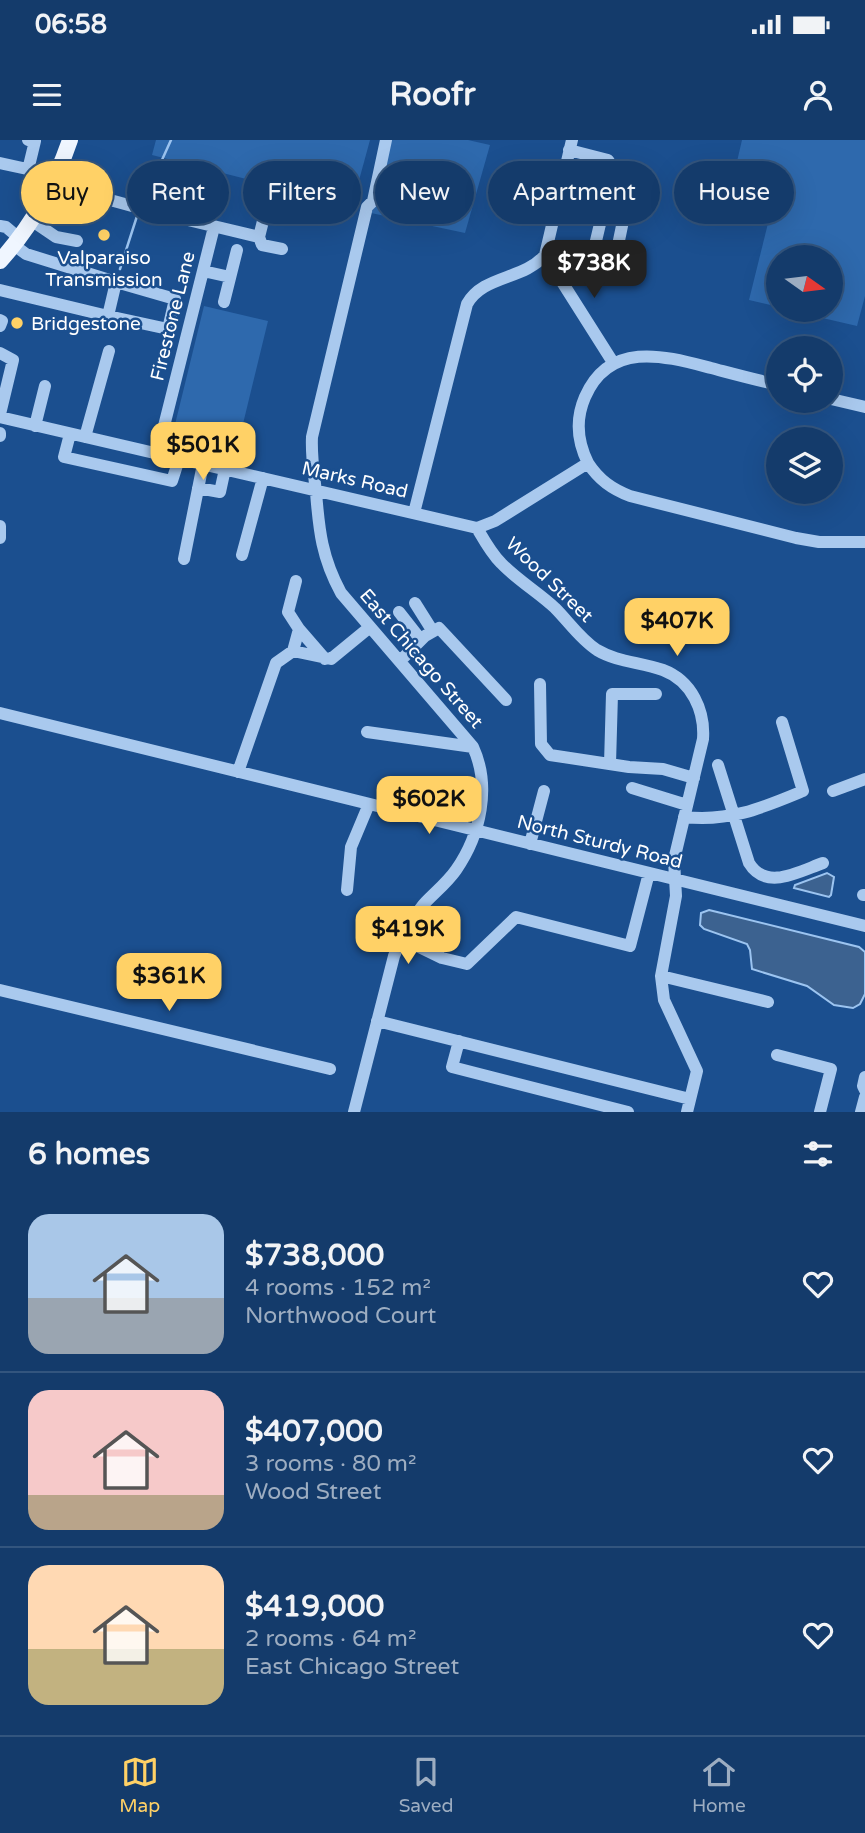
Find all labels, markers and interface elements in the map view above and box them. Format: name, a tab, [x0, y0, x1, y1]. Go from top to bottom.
text: 06:58	[35, 9, 107, 40]
icon: menu	[28, 76, 66, 114]
text: Roofr	[389, 76, 476, 114]
icon: person	[799, 76, 837, 114]
chip: Buy	[21, 161, 113, 224]
chip: Rent	[127, 161, 229, 224]
chip: Filters	[243, 161, 361, 224]
chip: New	[375, 161, 474, 224]
chip: Apartment	[488, 161, 660, 224]
chip: House	[674, 161, 794, 224]
marker: Valparaiso Transmission	[96, 227, 112, 243]
pin: $738K	[545, 240, 643, 300]
north arrow	[766, 245, 844, 322]
map controls	[766, 245, 843, 504]
place label: Valparaiso Transmission	[45, 247, 163, 291]
street label: Firestone Lane	[146, 249, 200, 383]
text: $738K	[558, 249, 630, 277]
place label: Bridgestone	[31, 313, 141, 335]
marker: Bridgestone	[9, 315, 25, 331]
button: locate	[766, 336, 843, 413]
pin: $501K	[154, 422, 252, 482]
button: layers	[766, 427, 843, 504]
text: $501K	[167, 431, 239, 459]
street label: Marks Road	[299, 457, 410, 503]
street label: Wood Street	[501, 533, 597, 627]
street label: East Chicago Street	[355, 585, 488, 733]
pin: $407K	[628, 598, 726, 658]
text: $407K	[641, 607, 713, 635]
pin: $602K	[380, 776, 478, 836]
text: $602K	[393, 785, 465, 813]
street label: North Sturdy Road	[515, 811, 685, 873]
pin: $419K	[359, 906, 457, 966]
text: $419K	[372, 915, 444, 943]
pin: $361K	[120, 954, 218, 1013]
text: $361K	[133, 962, 205, 990]
icon: filters	[799, 1135, 837, 1173]
text: 6 homes	[28, 1136, 150, 1173]
text: $738,000	[245, 1237, 384, 1274]
icon: home	[84, 1242, 168, 1326]
icon: heart	[799, 1265, 837, 1303]
text: 4 rooms · 152 m²	[245, 1274, 431, 1302]
text: Northwood Court	[245, 1302, 436, 1330]
text: $407,000	[245, 1413, 383, 1450]
icon: home	[84, 1418, 168, 1502]
icon: heart	[799, 1441, 837, 1479]
text: 3 rooms · 80 m²	[245, 1450, 416, 1478]
text: Wood Street	[245, 1478, 381, 1506]
text: $419,000	[245, 1588, 384, 1625]
icon: home	[84, 1593, 168, 1677]
icon: heart	[799, 1616, 837, 1654]
text: 2 rooms · 64 m²	[245, 1625, 416, 1653]
text: East Chicago Street	[245, 1653, 459, 1681]
tab: Map	[119, 1753, 160, 1817]
tab: Saved	[399, 1753, 454, 1817]
tab: Home	[692, 1753, 746, 1817]

